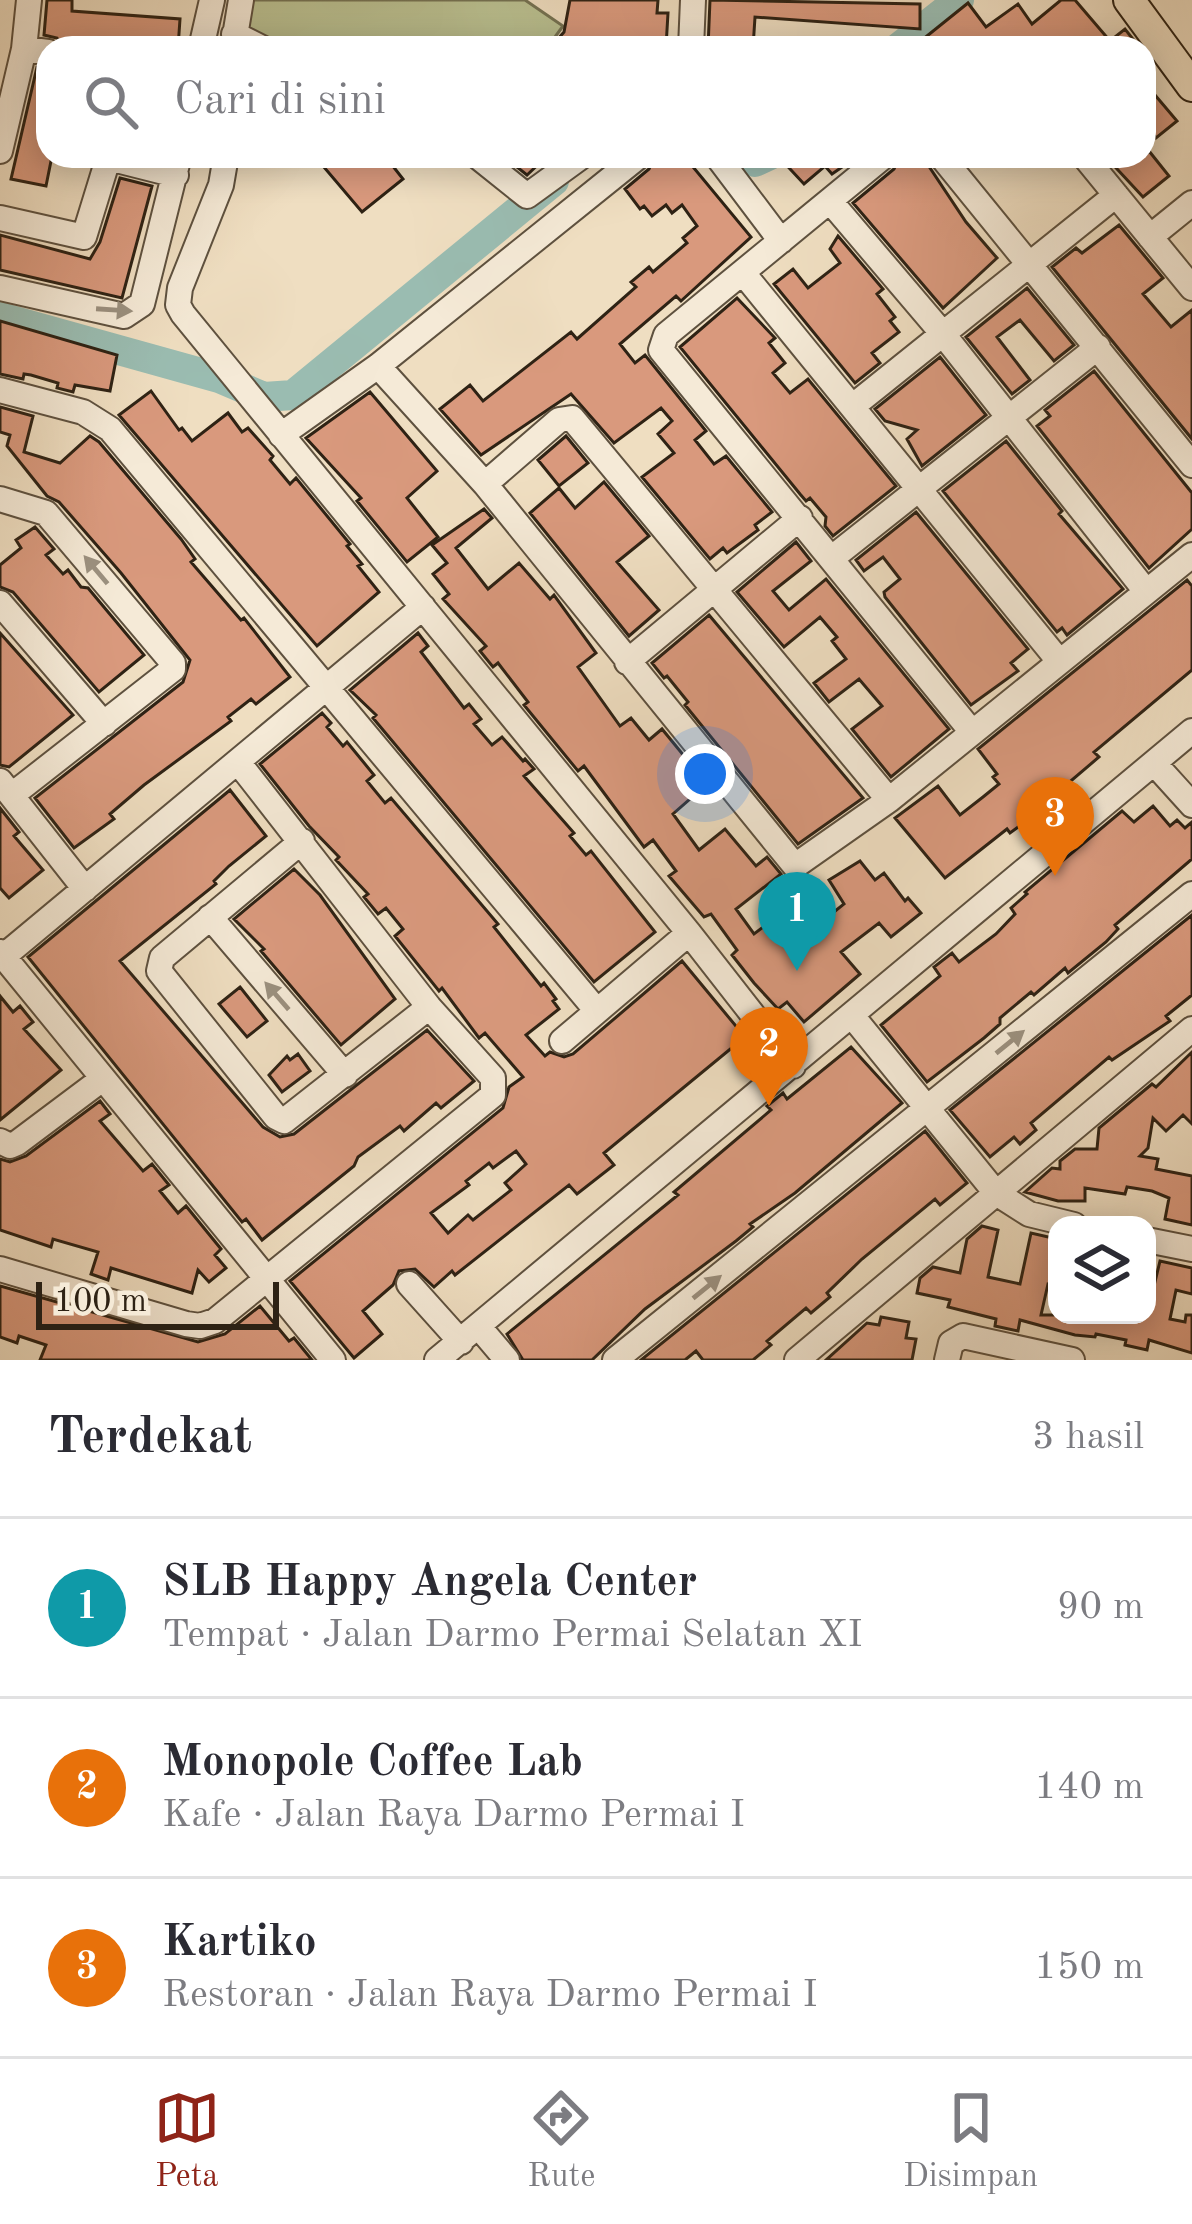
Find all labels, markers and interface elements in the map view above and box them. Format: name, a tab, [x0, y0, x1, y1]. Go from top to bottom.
search box	[36, 36, 1156, 168]
icon: search	[78, 69, 144, 135]
text: Cari di sini	[174, 79, 386, 124]
one-way arrow	[96, 301, 133, 320]
one-way arrow	[83, 555, 109, 585]
your location	[675, 744, 735, 804]
pin: 3	[1016, 777, 1094, 876]
pin: 1	[758, 872, 836, 971]
one-way arrow	[265, 981, 291, 1011]
pin: 2	[730, 1007, 808, 1106]
one-way arrow	[994, 1030, 1025, 1055]
map controls	[1048, 1216, 1156, 1324]
button: layers	[1048, 1216, 1156, 1324]
one-way arrow	[691, 1274, 722, 1300]
scale bar	[36, 1276, 279, 1329]
text: 100 m	[54, 1286, 147, 1319]
text: Terdekat	[48, 1413, 252, 1464]
text: 3 hasil	[1032, 1418, 1144, 1457]
text: SLB Happy Angela Center	[162, 1561, 697, 1606]
text: 1	[76, 1588, 98, 1627]
text: 90 m	[1057, 1588, 1144, 1627]
text: Tempat · Jalan Darmo Permai Selatan XI	[162, 1616, 863, 1655]
text: Monopole Coffee Lab	[162, 1741, 583, 1786]
text: 2	[76, 1768, 98, 1807]
text: 140 m	[1034, 1768, 1144, 1807]
text: Kafe · Jalan Raya Darmo Permai I	[162, 1796, 745, 1835]
text: Kartiko	[162, 1921, 317, 1966]
text: 3	[76, 1948, 98, 1987]
text: 150 m	[1034, 1948, 1144, 1987]
text: Restoran · Jalan Raya Darmo Permai I	[162, 1976, 818, 2015]
tab: Peta	[154, 2085, 220, 2198]
tab: Rute	[527, 2085, 595, 2198]
tab: Disimpan	[903, 2085, 1038, 2198]

